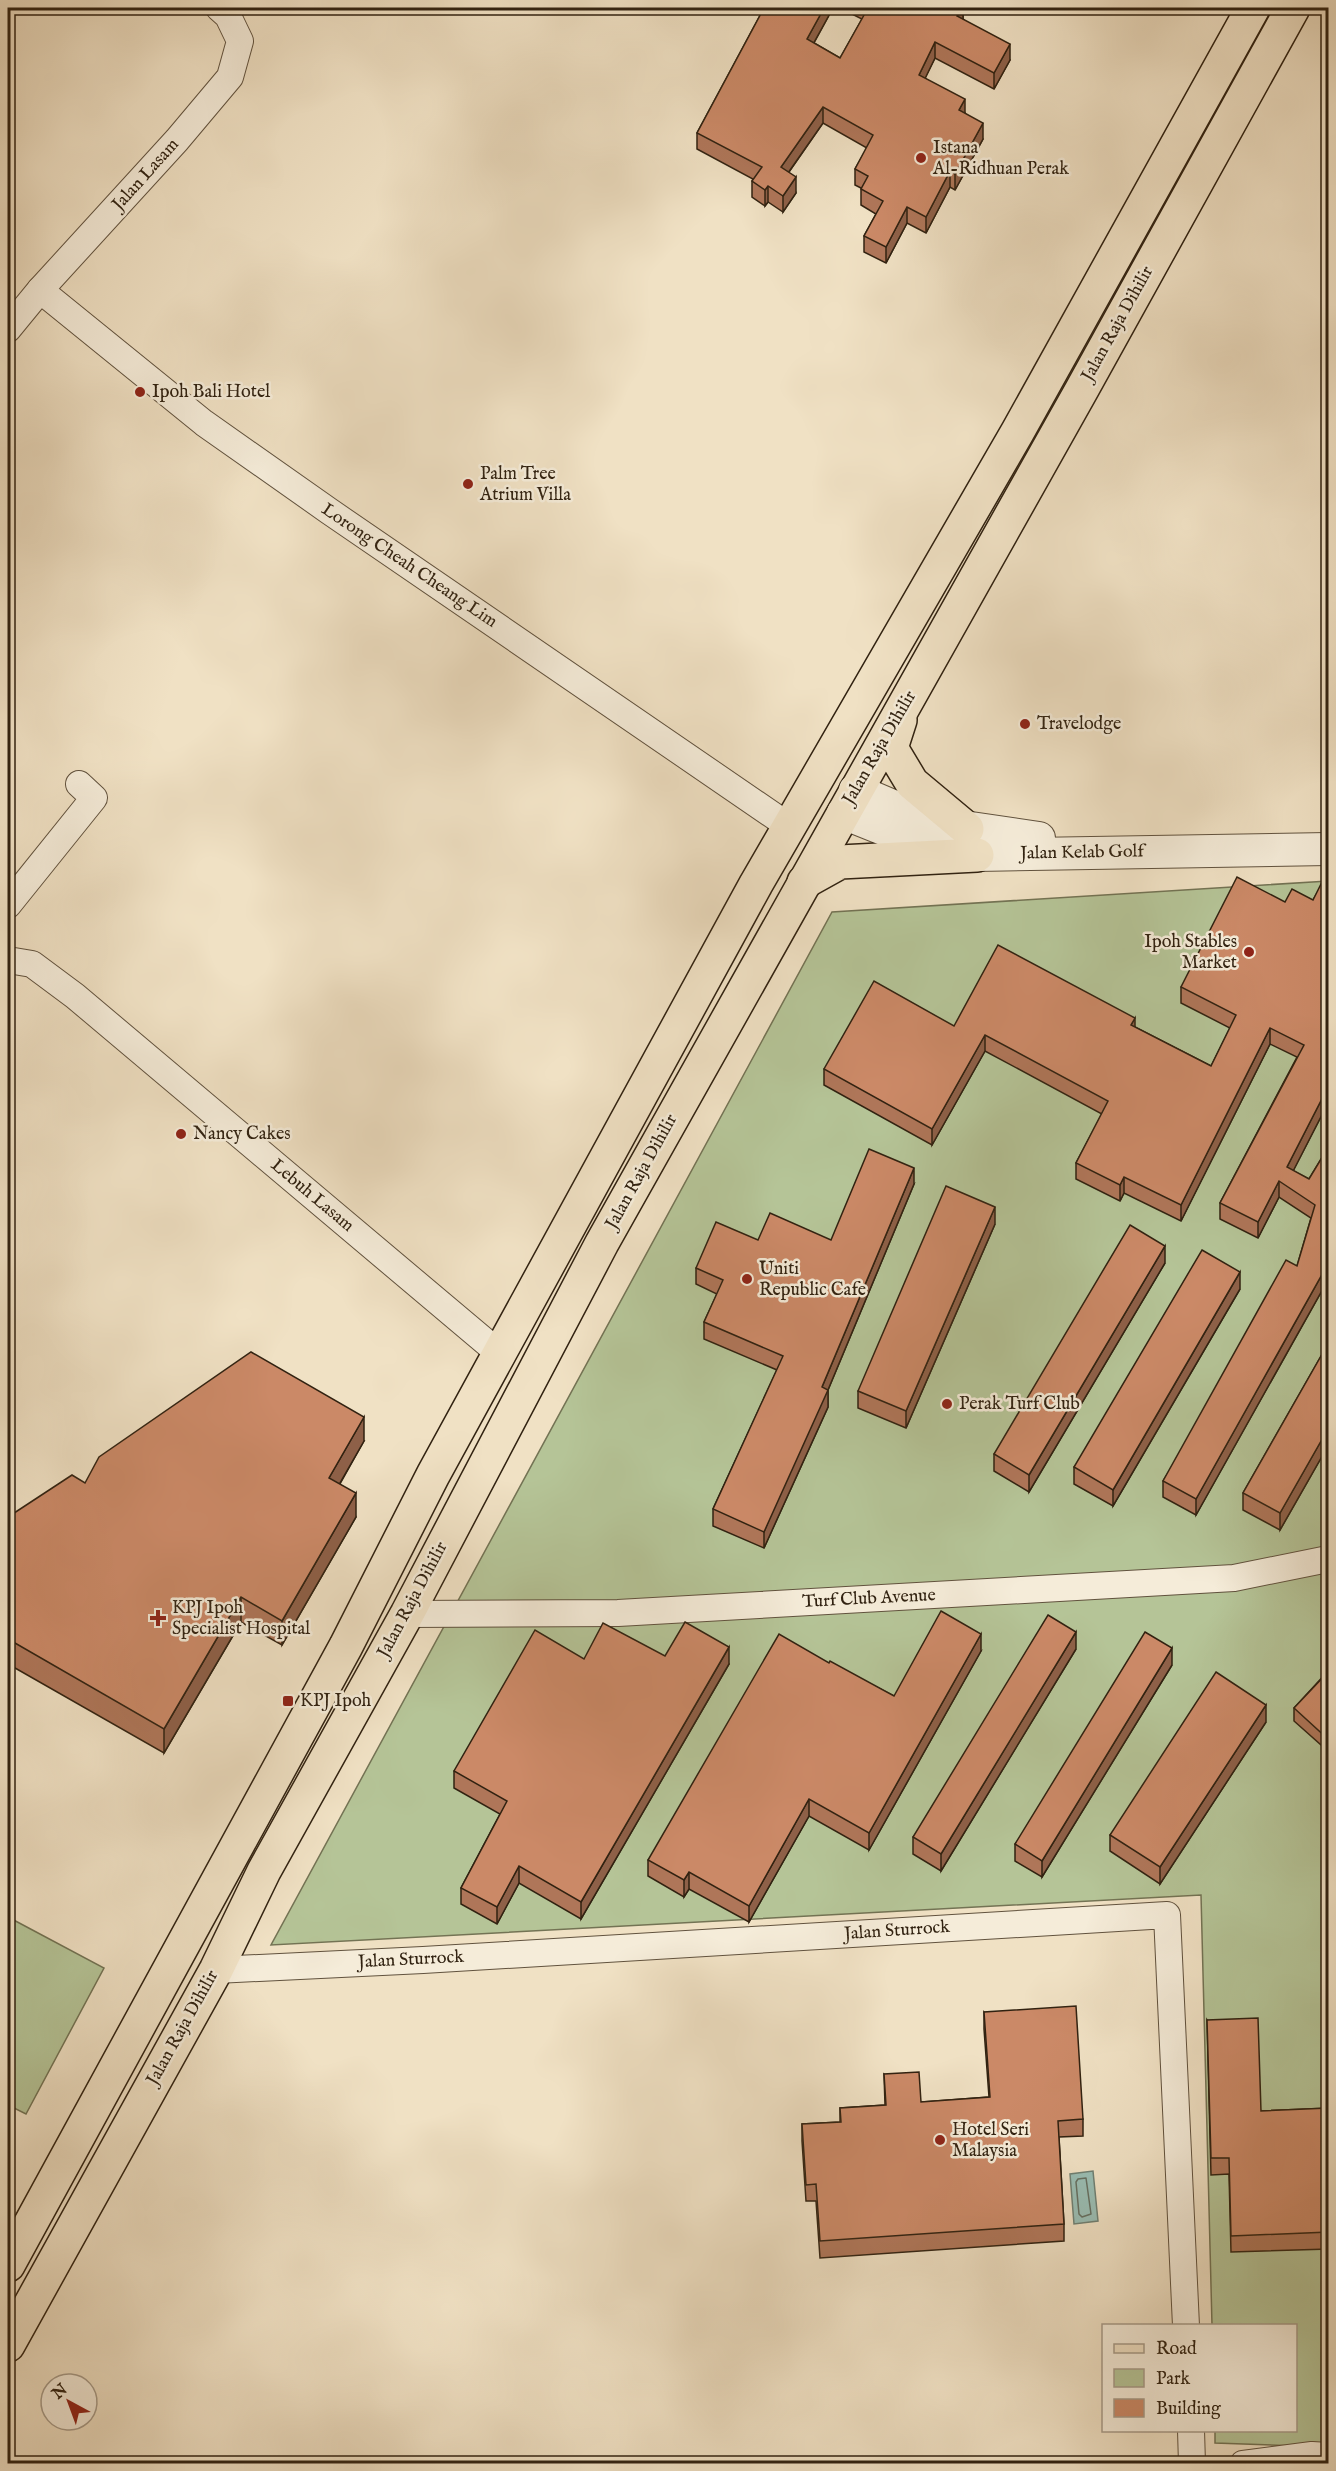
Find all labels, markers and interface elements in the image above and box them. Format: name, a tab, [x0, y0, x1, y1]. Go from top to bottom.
street label: Jalan Lasam	[106, 134, 185, 217]
place label: Istana Al-Ridhuan Perak	[932, 137, 1069, 181]
marker: Istana Al-Ridhuan Perak	[914, 151, 928, 165]
street label: Jalan Raja Dihilir	[1076, 262, 1159, 387]
place label: Ipoh Bali Hotel	[152, 381, 270, 404]
marker: Ipoh Bali Hotel	[133, 385, 147, 399]
place label: Palm Tree Atrium Villa	[479, 463, 571, 507]
marker: Palm Tree Atrium Villa	[461, 477, 475, 491]
street label: Lorong Cheah Cheang Lim	[317, 498, 501, 634]
street label: Jalan Raja Dihilir	[837, 686, 922, 811]
place label: Travelodge	[1037, 713, 1121, 736]
marker: Travelodge	[1018, 717, 1032, 731]
street label: Jalan Kelab Golf	[1018, 840, 1148, 866]
place label: Ipoh Stables Market	[1144, 931, 1237, 975]
marker: Ipoh Stables Market	[1242, 945, 1256, 959]
street label: Jalan Raja Dihilir	[600, 1110, 683, 1235]
place label: Nancy Cakes	[193, 1123, 291, 1146]
marker: Nancy Cakes	[174, 1127, 188, 1141]
street label: Lebuh Lasam	[265, 1154, 359, 1238]
place label: Uniti Republic Cafe	[759, 1258, 866, 1302]
marker: Uniti Republic Cafe	[740, 1272, 754, 1286]
place label: Perak Turf Club	[959, 1393, 1080, 1416]
marker: Perak Turf Club	[940, 1397, 954, 1411]
street label: Jalan Raja Dihilir	[372, 1538, 453, 1664]
street label: Turf Club Avenue	[802, 1584, 936, 1614]
place label: KPJ Ipoh Specialist Hospital	[172, 1597, 310, 1641]
marker: KPJ Ipoh Specialist Hospital	[149, 1609, 167, 1627]
place label: KPJ Ipoh	[300, 1690, 372, 1713]
marker: KPJ Ipoh	[281, 1694, 295, 1708]
street label: Jalan Sturrock	[841, 1916, 951, 1946]
street label: Jalan Sturrock	[356, 1946, 465, 1974]
street label: Jalan Raja Dihilir	[141, 1966, 224, 2091]
place label: Hotel Seri Malaysia	[952, 2119, 1029, 2163]
marker: Hotel Seri Malaysia	[933, 2133, 947, 2147]
legend	[1102, 2324, 1297, 2432]
text: Road	[1156, 2338, 1197, 2361]
text: Park	[1156, 2368, 1191, 2391]
north arrow	[39, 2372, 99, 2432]
text: N	[48, 2380, 72, 2405]
text: Building	[1156, 2398, 1221, 2421]

